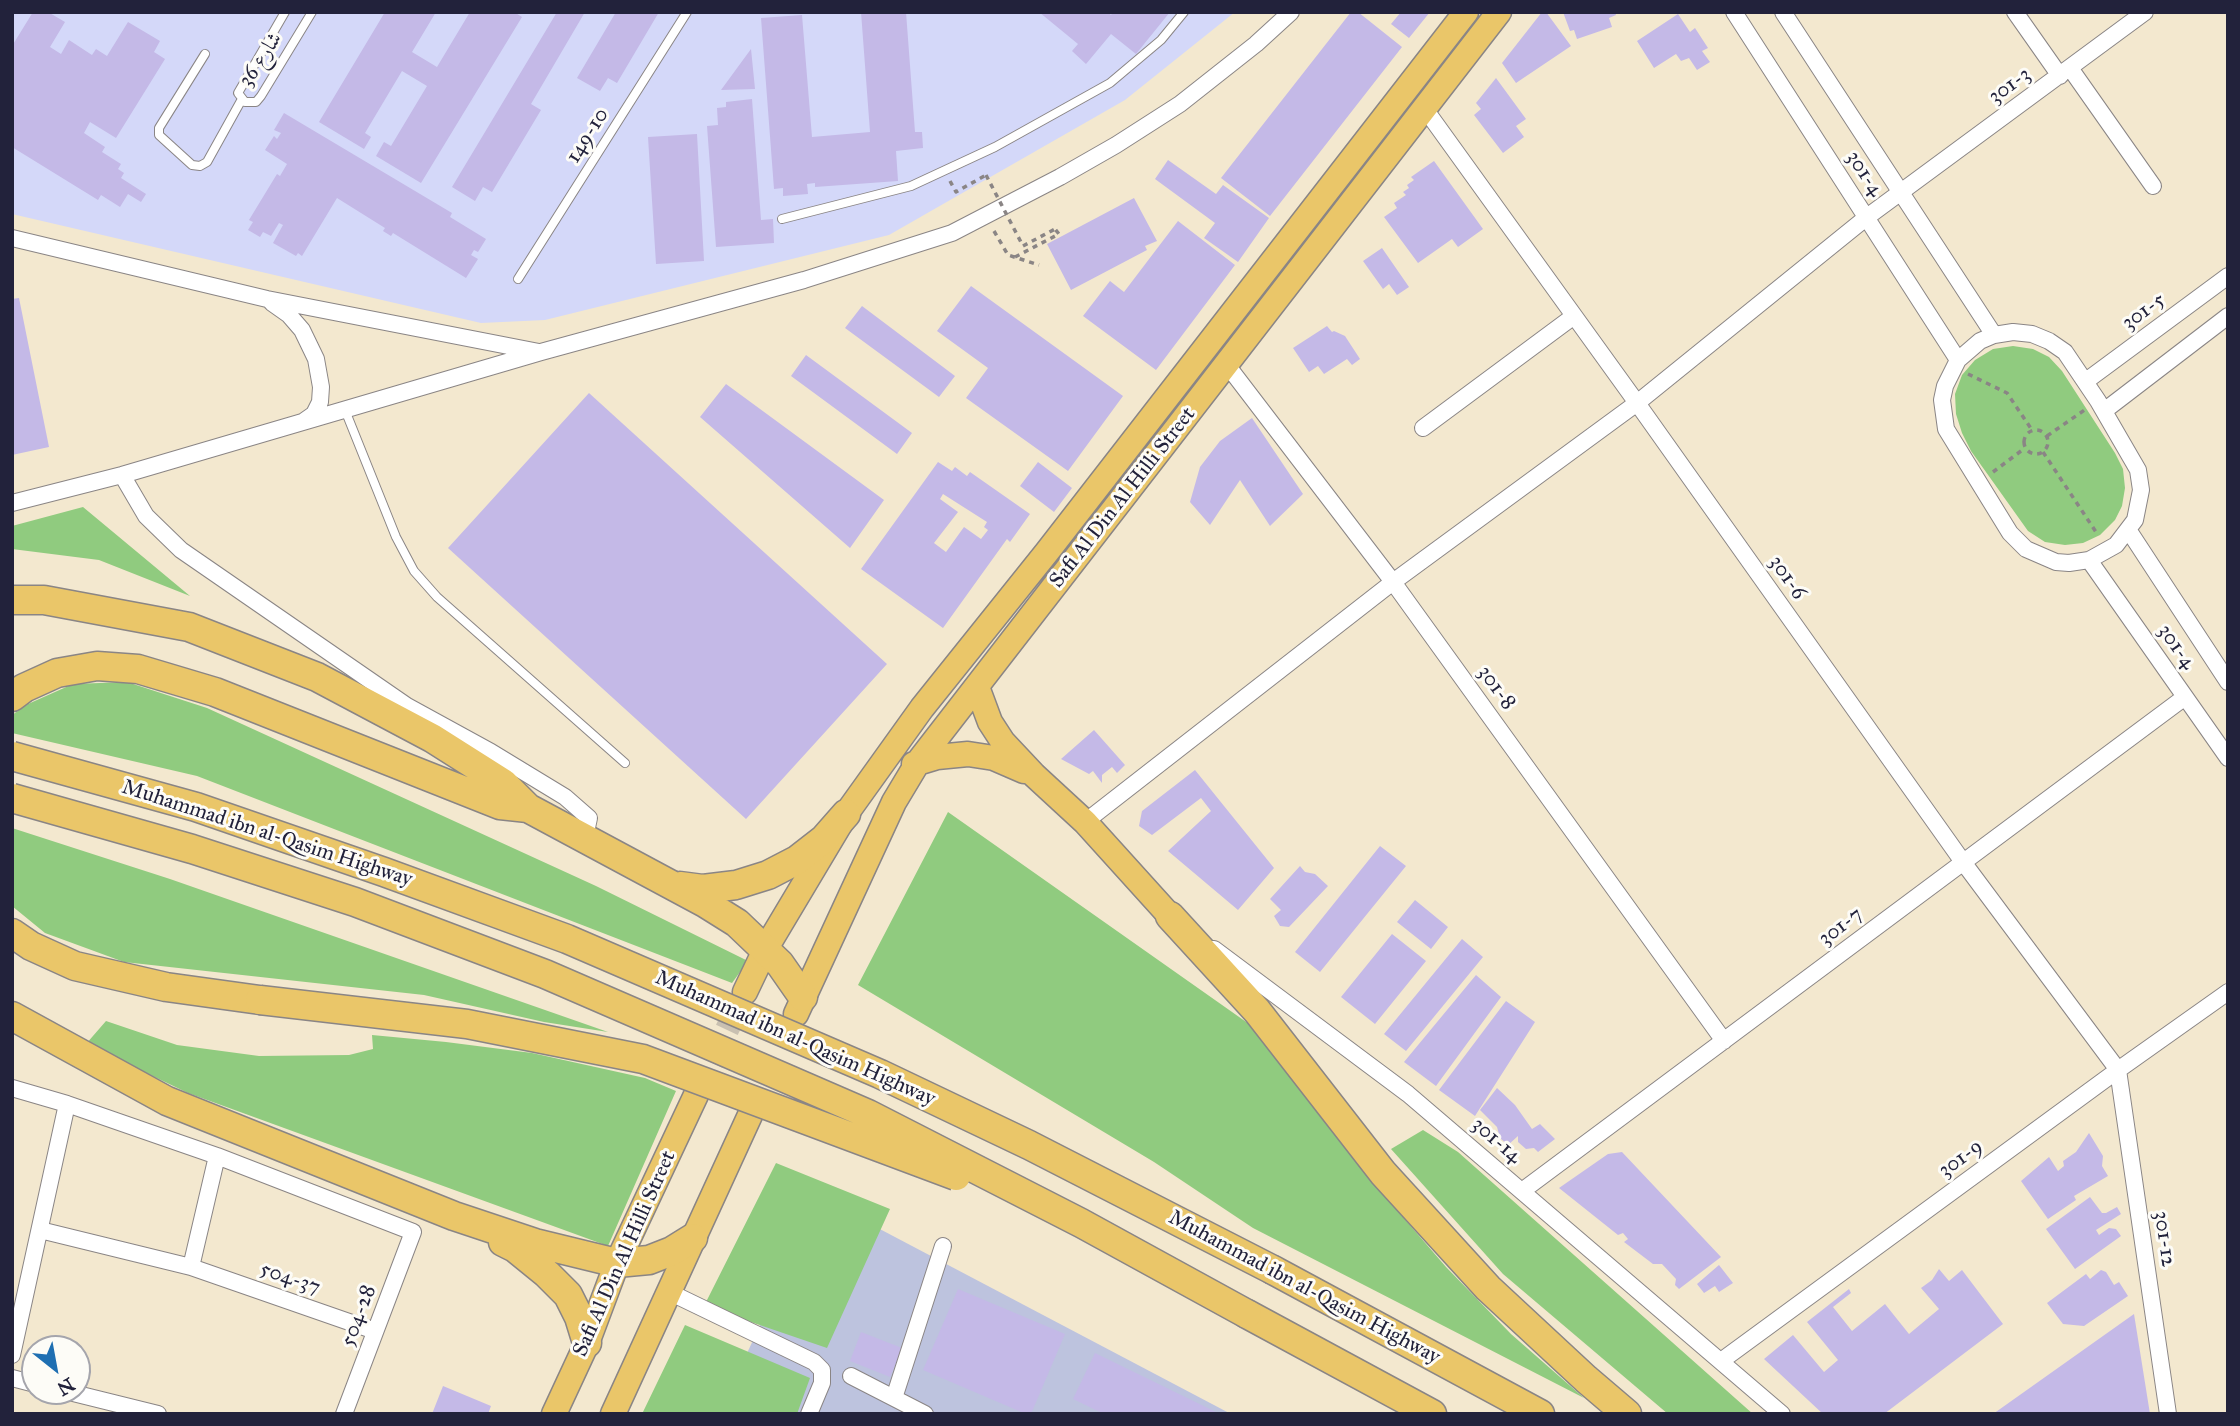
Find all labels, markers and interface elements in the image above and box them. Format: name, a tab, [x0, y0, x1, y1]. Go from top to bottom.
street label: شارع 36	[234, 28, 288, 92]
street label: 301-3	[1984, 62, 2036, 110]
street label: 149-10	[561, 104, 615, 168]
street label: 301-4	[1840, 147, 1888, 201]
street label: 301-5	[2118, 288, 2170, 336]
street label: Safi Al Din Al Hilli Street	[1045, 403, 1201, 593]
street label: 301-6	[1763, 551, 1811, 605]
street label: 301-4	[2152, 620, 2200, 674]
street label: 301-8	[1472, 661, 1520, 715]
street label: Muhammad ibn al-Qasim Highway	[119, 775, 415, 893]
street label: 301-7	[1814, 902, 1868, 952]
street label: Muhammad ibn al-Qasim Highway	[651, 966, 939, 1112]
street label: 301-14	[1466, 1113, 1526, 1169]
street label: 301-9	[1934, 1135, 1988, 1183]
street label: Safi Al Din Al Hilli Street	[568, 1147, 682, 1361]
street label: Muhammad ibn al-Qasim Highway	[1164, 1206, 1444, 1370]
street label: 301-12	[2148, 1210, 2180, 1268]
street label: 504-37	[257, 1257, 323, 1301]
street label: 504-28	[336, 1282, 382, 1350]
north arrow	[21, 1335, 91, 1405]
text: N	[53, 1373, 79, 1401]

